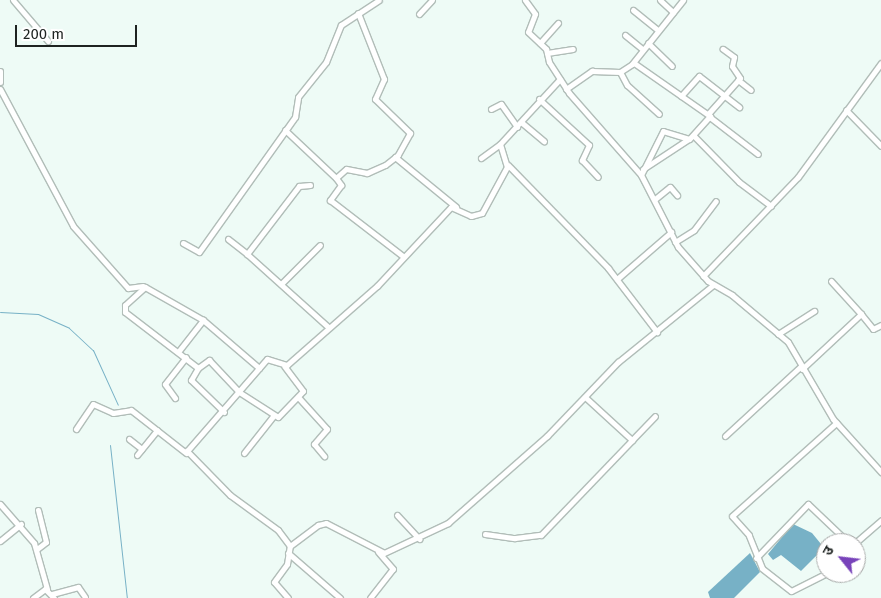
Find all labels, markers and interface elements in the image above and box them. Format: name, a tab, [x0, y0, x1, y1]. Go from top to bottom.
scale bar	[18, 15, 140, 47]
text: 200 m	[23, 25, 64, 43]
north arrow	[816, 533, 866, 583]
text: उ	[819, 543, 838, 559]

